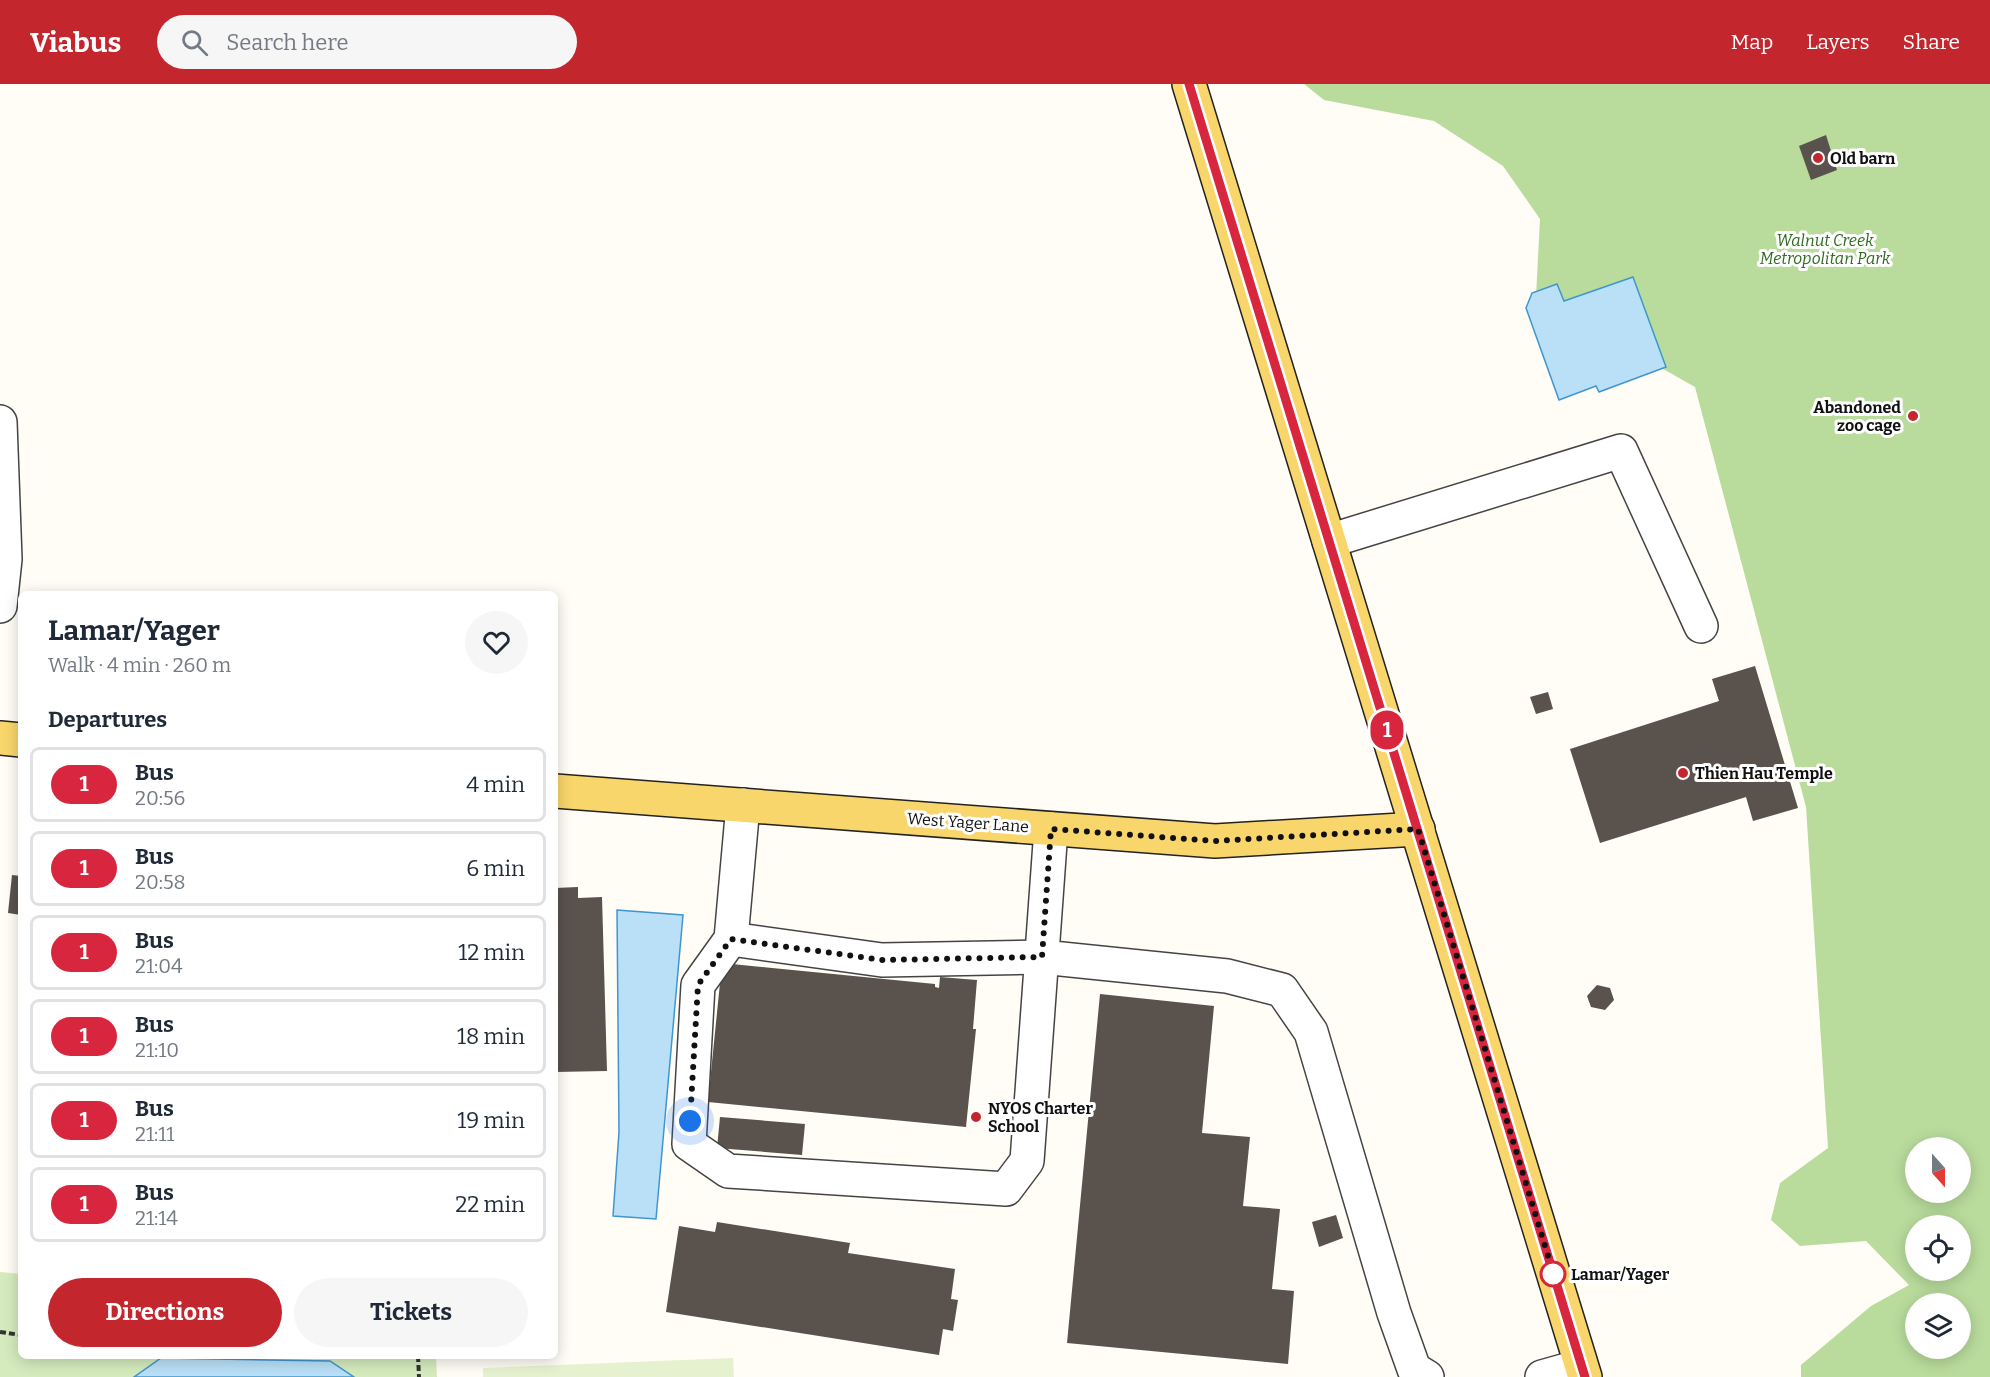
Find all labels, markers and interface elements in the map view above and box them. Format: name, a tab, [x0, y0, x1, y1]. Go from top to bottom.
search box	[157, 15, 577, 69]
text: Viabus	[30, 26, 121, 59]
icon: search	[178, 26, 211, 59]
text: Search here	[226, 29, 348, 56]
text: Map	[1731, 29, 1773, 55]
text: Layers	[1806, 29, 1870, 55]
text: Share	[1903, 29, 1960, 55]
place label: Old barn	[1830, 149, 1896, 168]
marker: Old barn	[1811, 151, 1825, 165]
park label: Walnut Creek Metropolitan Park	[1760, 231, 1891, 268]
place label: Abandoned zoo cage	[1813, 398, 1901, 435]
marker: Abandoned zoo cage	[1906, 409, 1920, 423]
button: heart	[465, 611, 528, 674]
text: Lamar/Yager	[48, 614, 220, 647]
text: Walk · 4 min · 260 m	[48, 653, 231, 677]
text: Departures	[48, 706, 167, 733]
line badge: 1	[1368, 710, 1406, 750]
text: 1	[1382, 717, 1392, 743]
text: Bus	[135, 759, 174, 786]
place label: Thien Hau Temple	[1695, 764, 1833, 783]
marker: Thien Hau Temple	[1676, 766, 1690, 780]
text: 1	[79, 771, 89, 797]
text: 4 min	[466, 771, 525, 798]
text: 20:56	[135, 786, 185, 810]
street label: West Yager Lane	[906, 809, 1030, 836]
text: Bus	[135, 843, 174, 870]
text: 1	[79, 855, 89, 881]
text: 6 min	[466, 855, 525, 882]
text: 20:58	[135, 870, 186, 894]
text: Bus	[135, 927, 174, 954]
text: 1	[79, 939, 89, 965]
text: 12 min	[458, 939, 525, 966]
text: 21:04	[135, 954, 183, 978]
text: Bus	[135, 1011, 174, 1038]
text: 1	[79, 1023, 89, 1049]
text: 18 min	[457, 1023, 525, 1050]
text: 21:10	[135, 1038, 179, 1062]
text: Bus	[135, 1095, 174, 1122]
place label: NYOS Charter School	[988, 1099, 1093, 1136]
your location	[675, 1106, 705, 1136]
text: 1	[79, 1107, 89, 1133]
text: 19 min	[457, 1107, 525, 1134]
marker: NYOS Charter School	[969, 1110, 983, 1124]
text: 21:11	[135, 1122, 174, 1146]
north arrow	[1905, 1137, 1971, 1203]
map controls	[1905, 1137, 1971, 1359]
text: Bus	[135, 1179, 174, 1206]
text: 1	[79, 1191, 89, 1217]
text: 22 min	[455, 1191, 525, 1218]
text: 21:14	[135, 1206, 178, 1230]
button: locate	[1905, 1215, 1971, 1281]
marker: Lamar/Yager	[1540, 1261, 1566, 1287]
place label: Lamar/Yager	[1571, 1265, 1670, 1284]
button: Directions	[48, 1278, 282, 1347]
button: Tickets	[294, 1278, 528, 1347]
button: layers	[1905, 1293, 1971, 1359]

